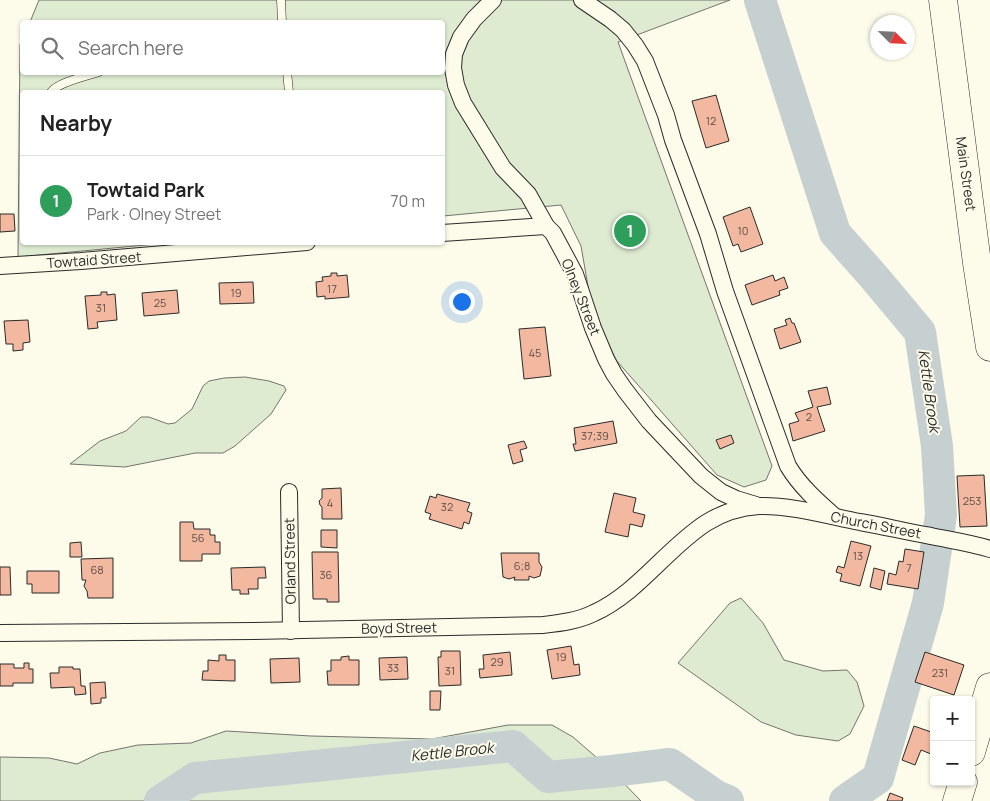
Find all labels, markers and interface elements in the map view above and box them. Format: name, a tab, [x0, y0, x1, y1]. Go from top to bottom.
north arrow	[870, 15, 915, 60]
search box	[20, 20, 445, 75]
icon: search	[38, 34, 66, 62]
text: Search here	[78, 35, 184, 61]
text: Nearby	[40, 109, 112, 137]
house number: 12	[706, 113, 716, 128]
street label: Main Street	[952, 135, 981, 213]
text: Towtaid Park	[87, 177, 204, 203]
text: 1	[52, 190, 60, 212]
text: 70 m	[390, 190, 425, 212]
text: Park · Olney Street	[87, 203, 222, 225]
pin: 1	[614, 212, 646, 250]
house number: 10	[737, 223, 749, 238]
street label: Towtaid Street	[46, 247, 142, 272]
street label: Olney Street	[557, 256, 606, 338]
house number: 17	[327, 281, 337, 296]
house number: 19	[230, 285, 242, 300]
your location	[449, 289, 475, 315]
house number: 25	[154, 295, 166, 310]
house number: 31	[96, 300, 106, 315]
house number: 45	[529, 345, 541, 360]
water label: Kettle Brook	[913, 348, 946, 436]
house number: 2	[806, 409, 812, 424]
house number: 37;39	[581, 428, 609, 443]
house number: 253	[963, 493, 981, 508]
house number: 4	[327, 495, 333, 510]
house number: 32	[441, 499, 453, 514]
street label: Church Street	[829, 506, 923, 543]
street label: Orland Street	[279, 517, 300, 605]
house number: 56	[191, 530, 205, 545]
house number: 13	[853, 548, 863, 563]
house number: 6;8	[514, 558, 530, 573]
house number: 7	[906, 560, 912, 575]
house number: 68	[90, 562, 104, 577]
house number: 36	[320, 567, 333, 582]
street label: Boyd Street	[361, 617, 437, 638]
house number: 19	[555, 649, 567, 664]
house number: 29	[490, 654, 504, 669]
house number: 33	[387, 660, 399, 675]
house number: 31	[445, 663, 455, 678]
house number: 231	[932, 665, 948, 680]
map controls	[930, 696, 975, 786]
button: +	[930, 696, 975, 741]
water label: Kettle Brook	[410, 736, 497, 766]
button: −	[930, 741, 975, 786]

